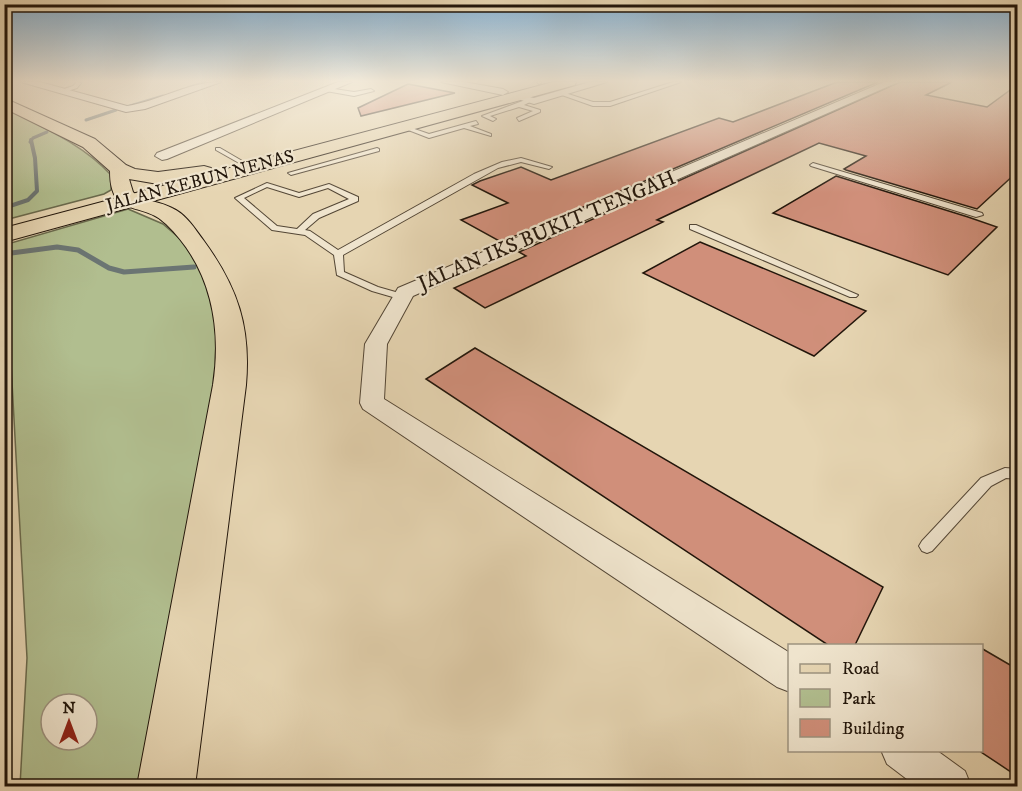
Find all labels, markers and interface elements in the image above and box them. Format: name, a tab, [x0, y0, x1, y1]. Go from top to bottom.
street label: JALAN KEBUN NENAS	[102, 145, 296, 217]
street label: JALAN IKS BUKIT TENGAH	[412, 165, 680, 298]
legend	[788, 644, 983, 752]
text: Road	[842, 658, 879, 680]
text: Park	[842, 688, 876, 710]
north arrow	[39, 692, 99, 752]
text: N	[62, 698, 76, 718]
text: Building	[842, 718, 904, 740]

